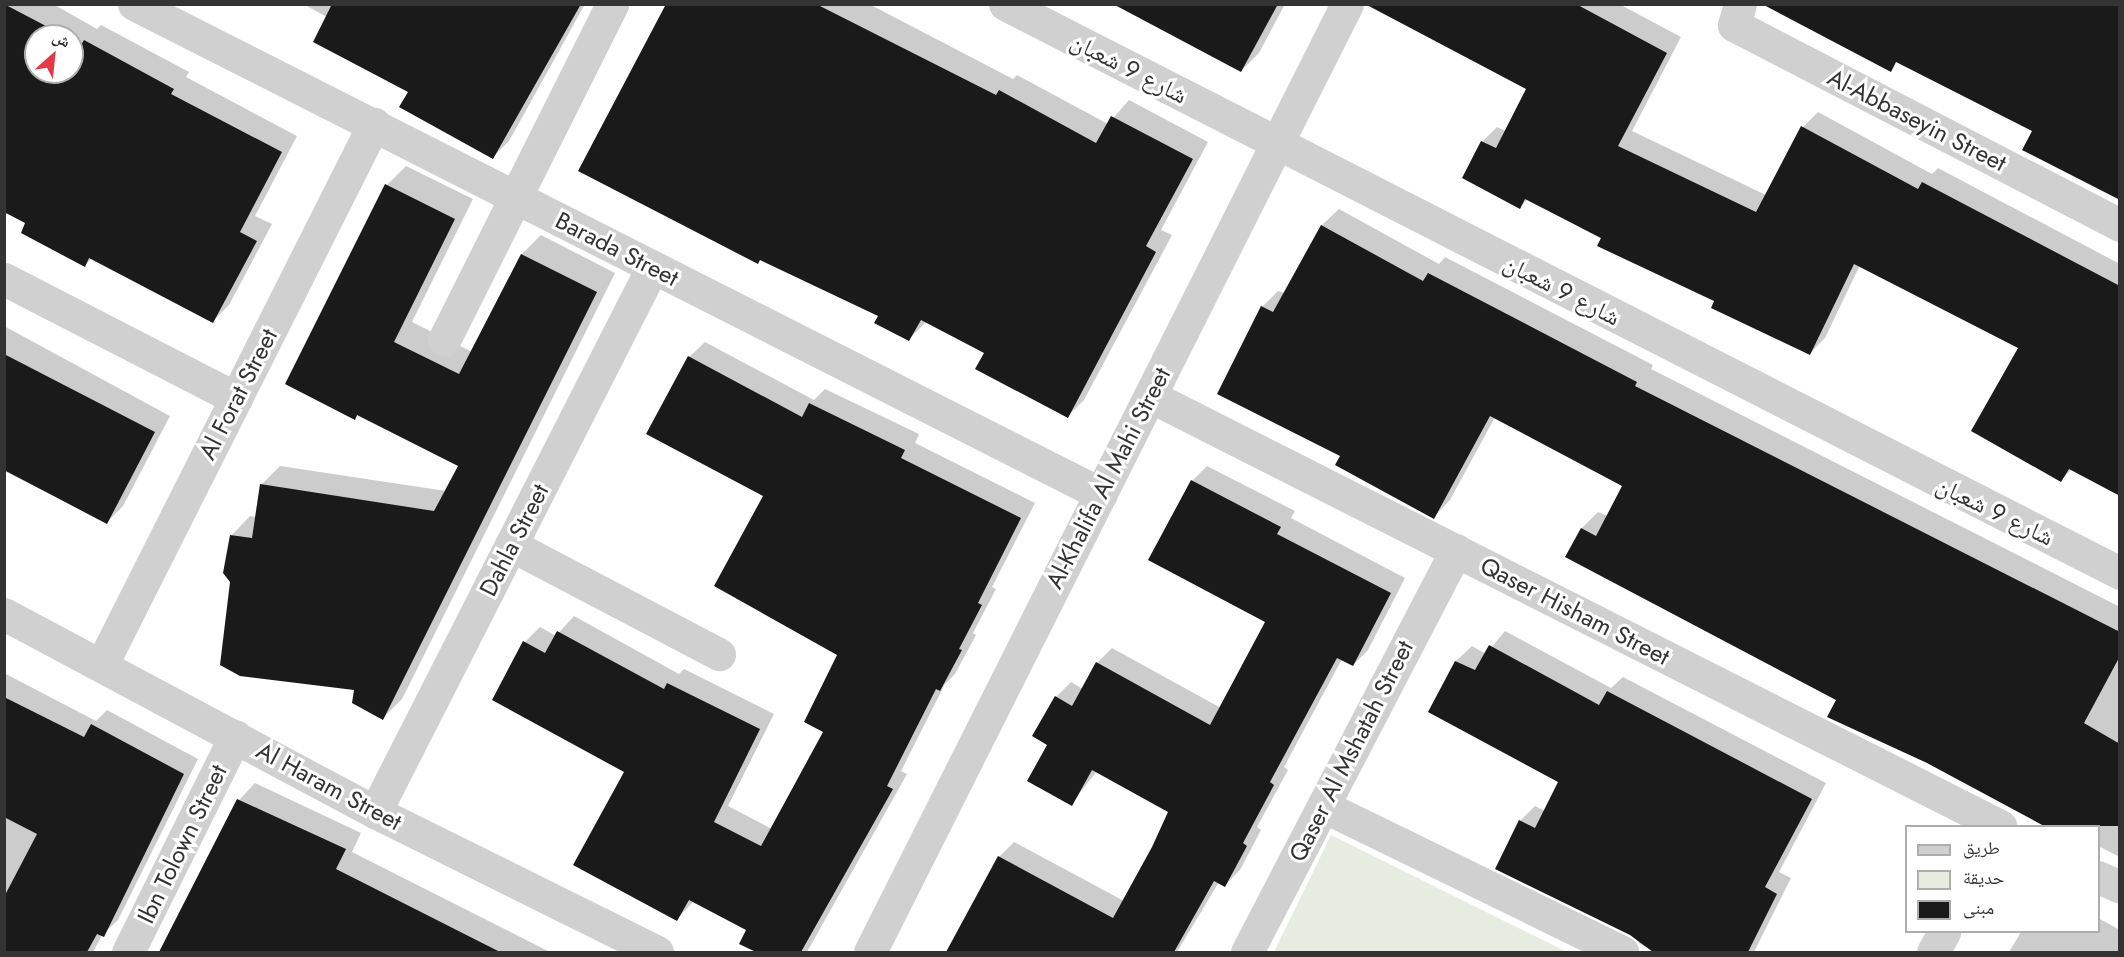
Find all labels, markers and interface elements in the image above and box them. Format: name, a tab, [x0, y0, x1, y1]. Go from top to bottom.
north arrow	[24, 24, 84, 84]
text: ش	[49, 25, 74, 53]
street label: شارع 9 شعبان	[1066, 26, 1192, 110]
street label: Al-Abbaseyin Street	[1823, 63, 2011, 177]
street label: Barada Street	[551, 206, 683, 292]
street label: شارع 9 شعبان	[1499, 248, 1625, 332]
street label: Al Forat Street	[193, 324, 283, 464]
street label: Al-Khalifa Al Mahi Street	[1040, 363, 1176, 593]
street label: شارع 9 شعبان	[1932, 470, 2058, 552]
street label: Dahla Street	[473, 479, 555, 601]
street label: Qaser Hisham Street	[1476, 551, 1674, 671]
street label: Qaser Al Mshatah Street	[1283, 636, 1419, 866]
street label: Al Haram Street	[252, 736, 406, 836]
street label: Ibn Tolown Street	[131, 760, 233, 928]
legend	[1905, 825, 2100, 933]
text: طريق	[1963, 835, 2000, 861]
text: حديقة	[1963, 865, 2004, 891]
text: مبنى	[1963, 895, 1994, 921]

